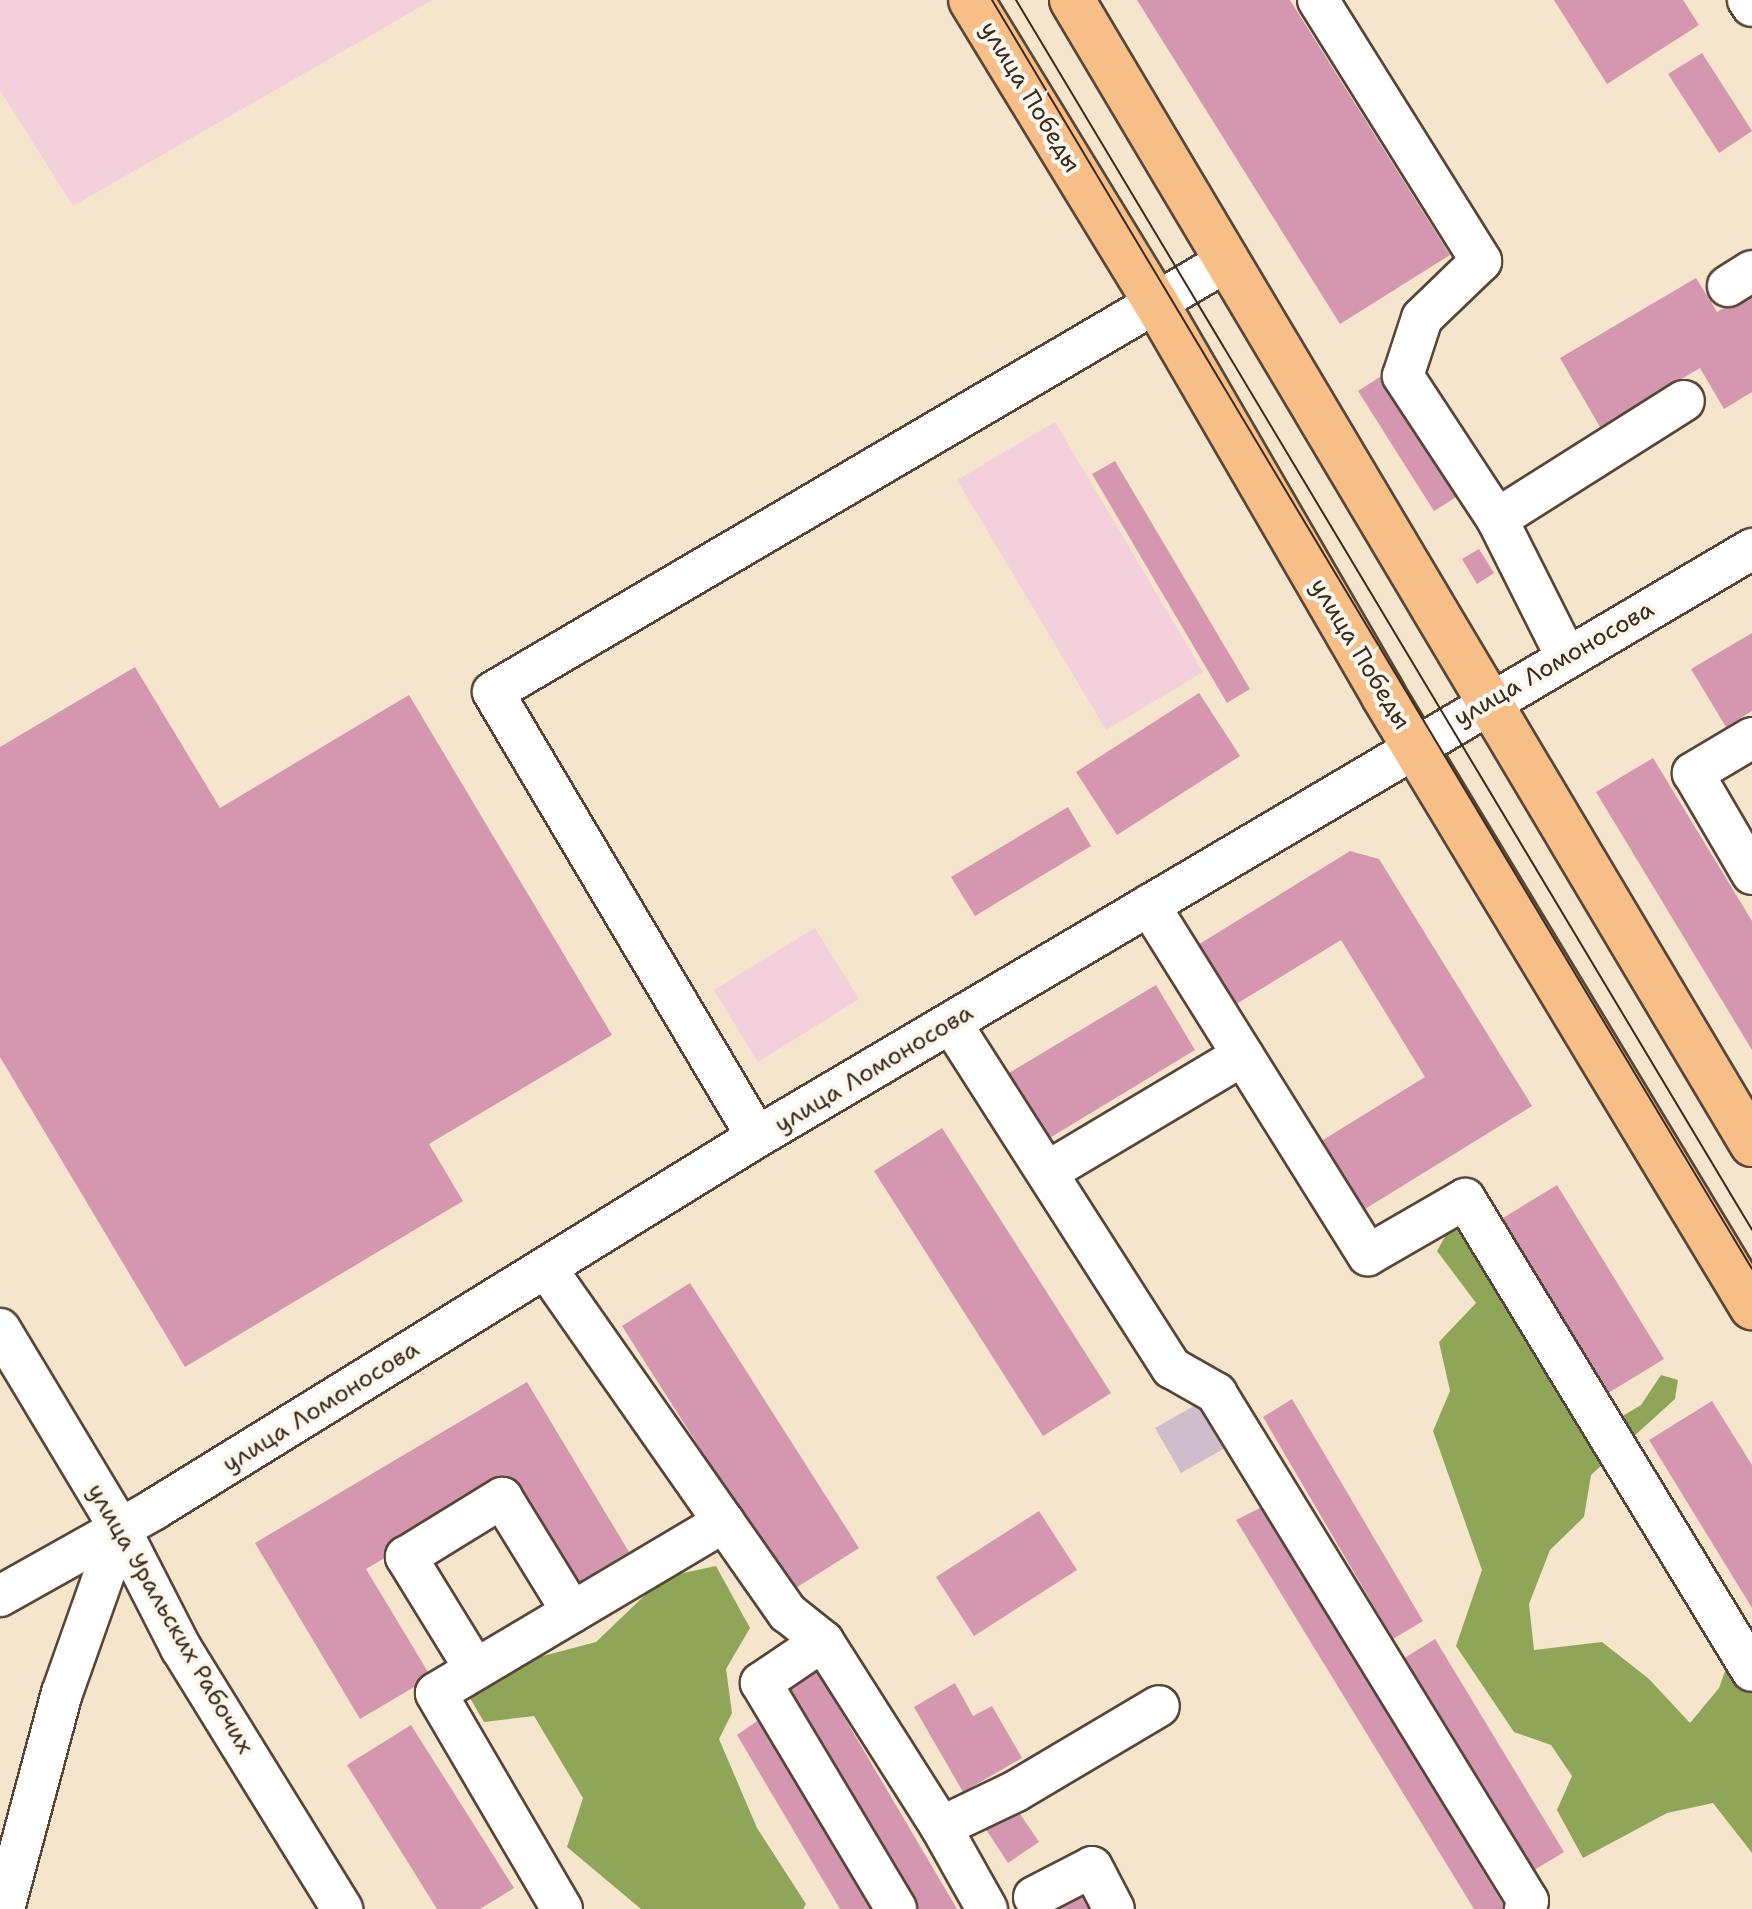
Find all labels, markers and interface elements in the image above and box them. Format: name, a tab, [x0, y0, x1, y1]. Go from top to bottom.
street label: улица Победы	[974, 16, 1086, 178]
street label: улица Победы	[1304, 573, 1416, 735]
street label: улица Ломоносова	[1449, 595, 1659, 733]
street label: улица Ломоносова	[770, 998, 978, 1140]
street label: улица Ломоносова	[217, 1335, 425, 1479]
street label: улица Уральских Рабочих	[81, 1479, 259, 1759]

